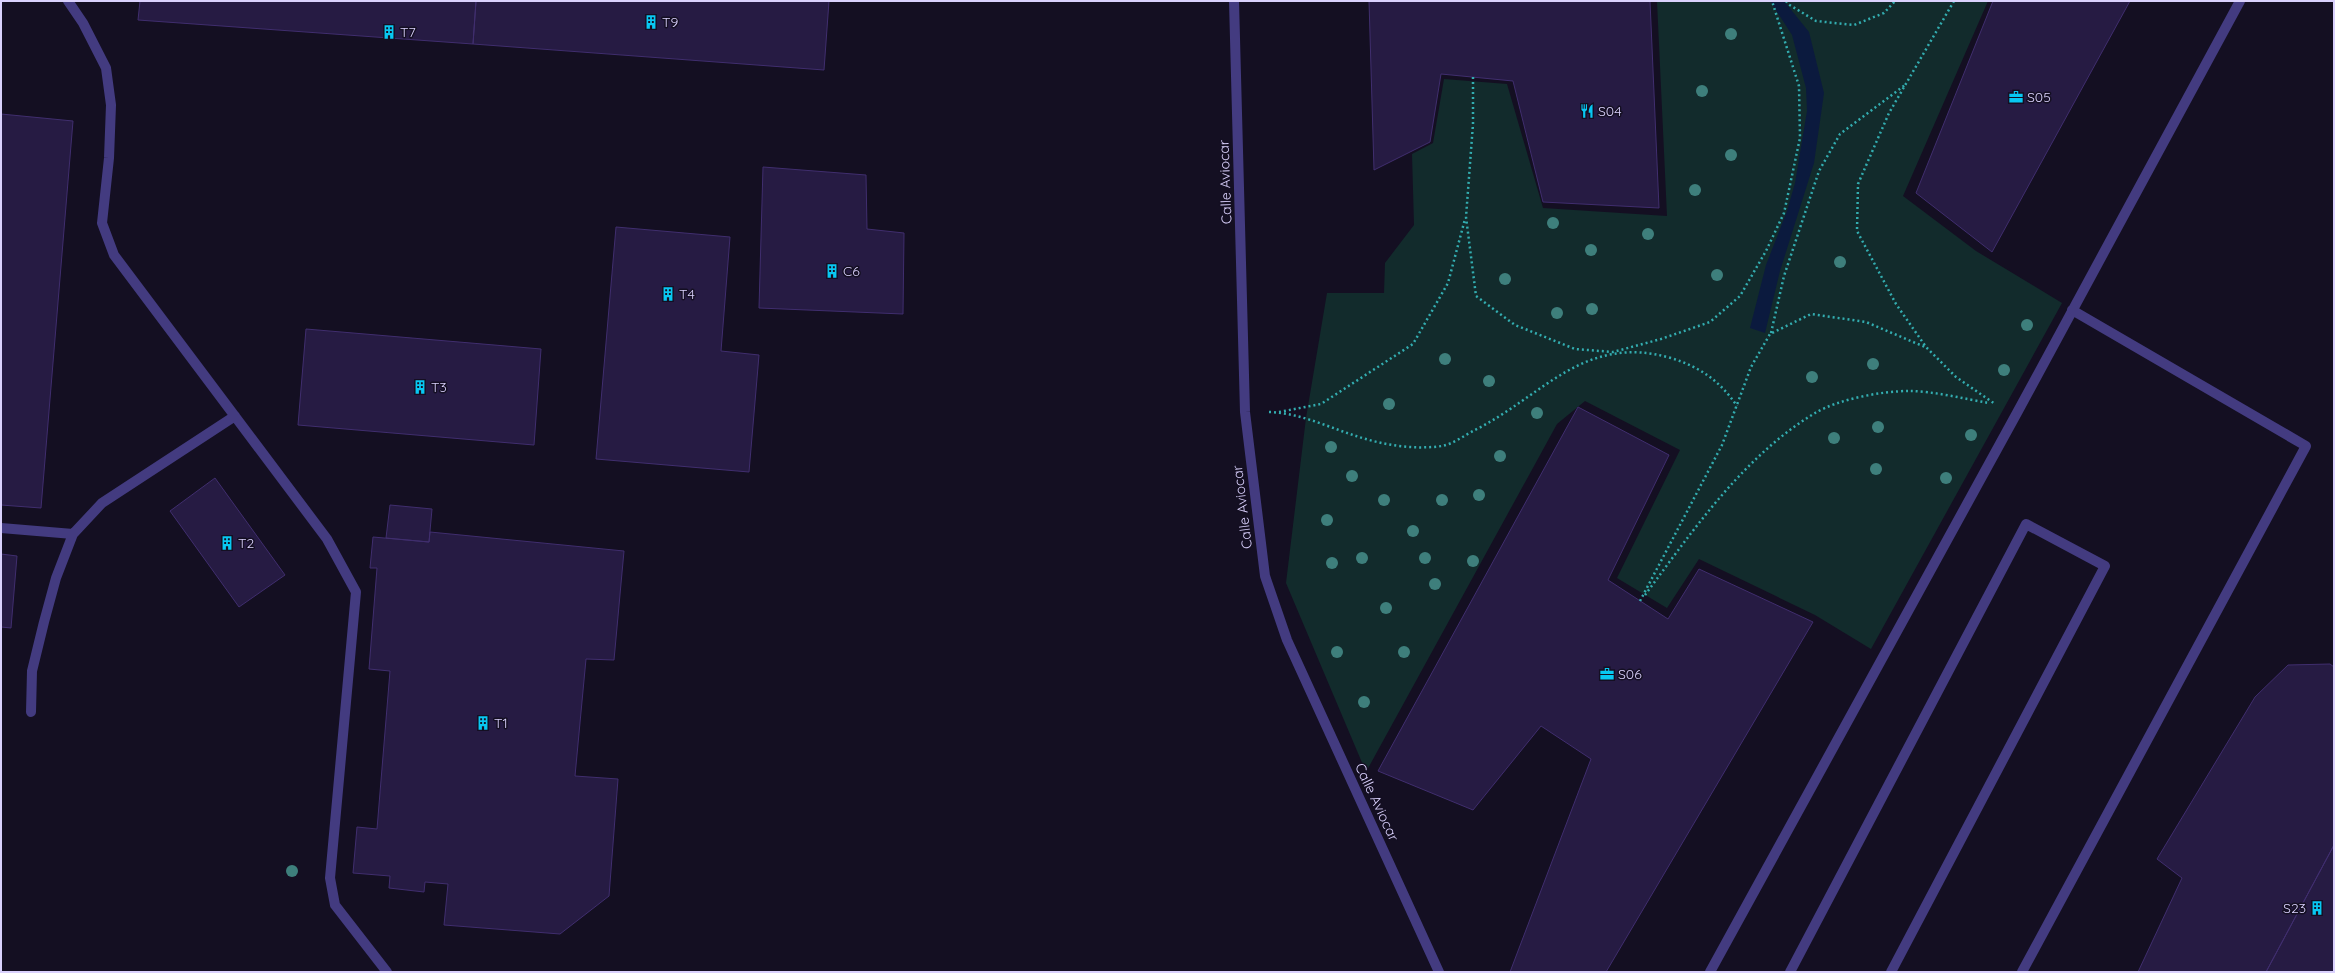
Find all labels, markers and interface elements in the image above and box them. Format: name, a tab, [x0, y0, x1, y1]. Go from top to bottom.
place label: T9	[662, 13, 678, 31]
building icon: T9	[643, 14, 659, 30]
place label: T7	[400, 23, 416, 41]
building icon: T7	[381, 24, 397, 40]
place label: S05	[2027, 88, 2051, 106]
office icon: S05	[2008, 89, 2024, 105]
place label: S04	[1598, 102, 1622, 120]
restaurant icon: S04	[1579, 103, 1595, 119]
street label: Calle Aviocar	[1215, 139, 1235, 224]
place label: C6	[843, 262, 860, 280]
building icon: C6	[824, 263, 840, 279]
place label: T4	[679, 285, 695, 303]
building icon: T4	[660, 286, 676, 302]
place label: T3	[431, 378, 447, 396]
building icon: T3	[412, 379, 428, 395]
street label: Calle Aviocar	[1228, 463, 1256, 550]
place label: T2	[238, 534, 254, 552]
building icon: T2	[219, 535, 235, 551]
place label: S06	[1618, 665, 1642, 683]
office icon: S06	[1599, 666, 1615, 682]
place label: T1	[494, 714, 508, 732]
building icon: T1	[475, 715, 491, 731]
street label: Calle Aviocar	[1351, 760, 1403, 845]
place label: S23	[2283, 899, 2306, 917]
building icon: S23	[2309, 900, 2325, 916]

